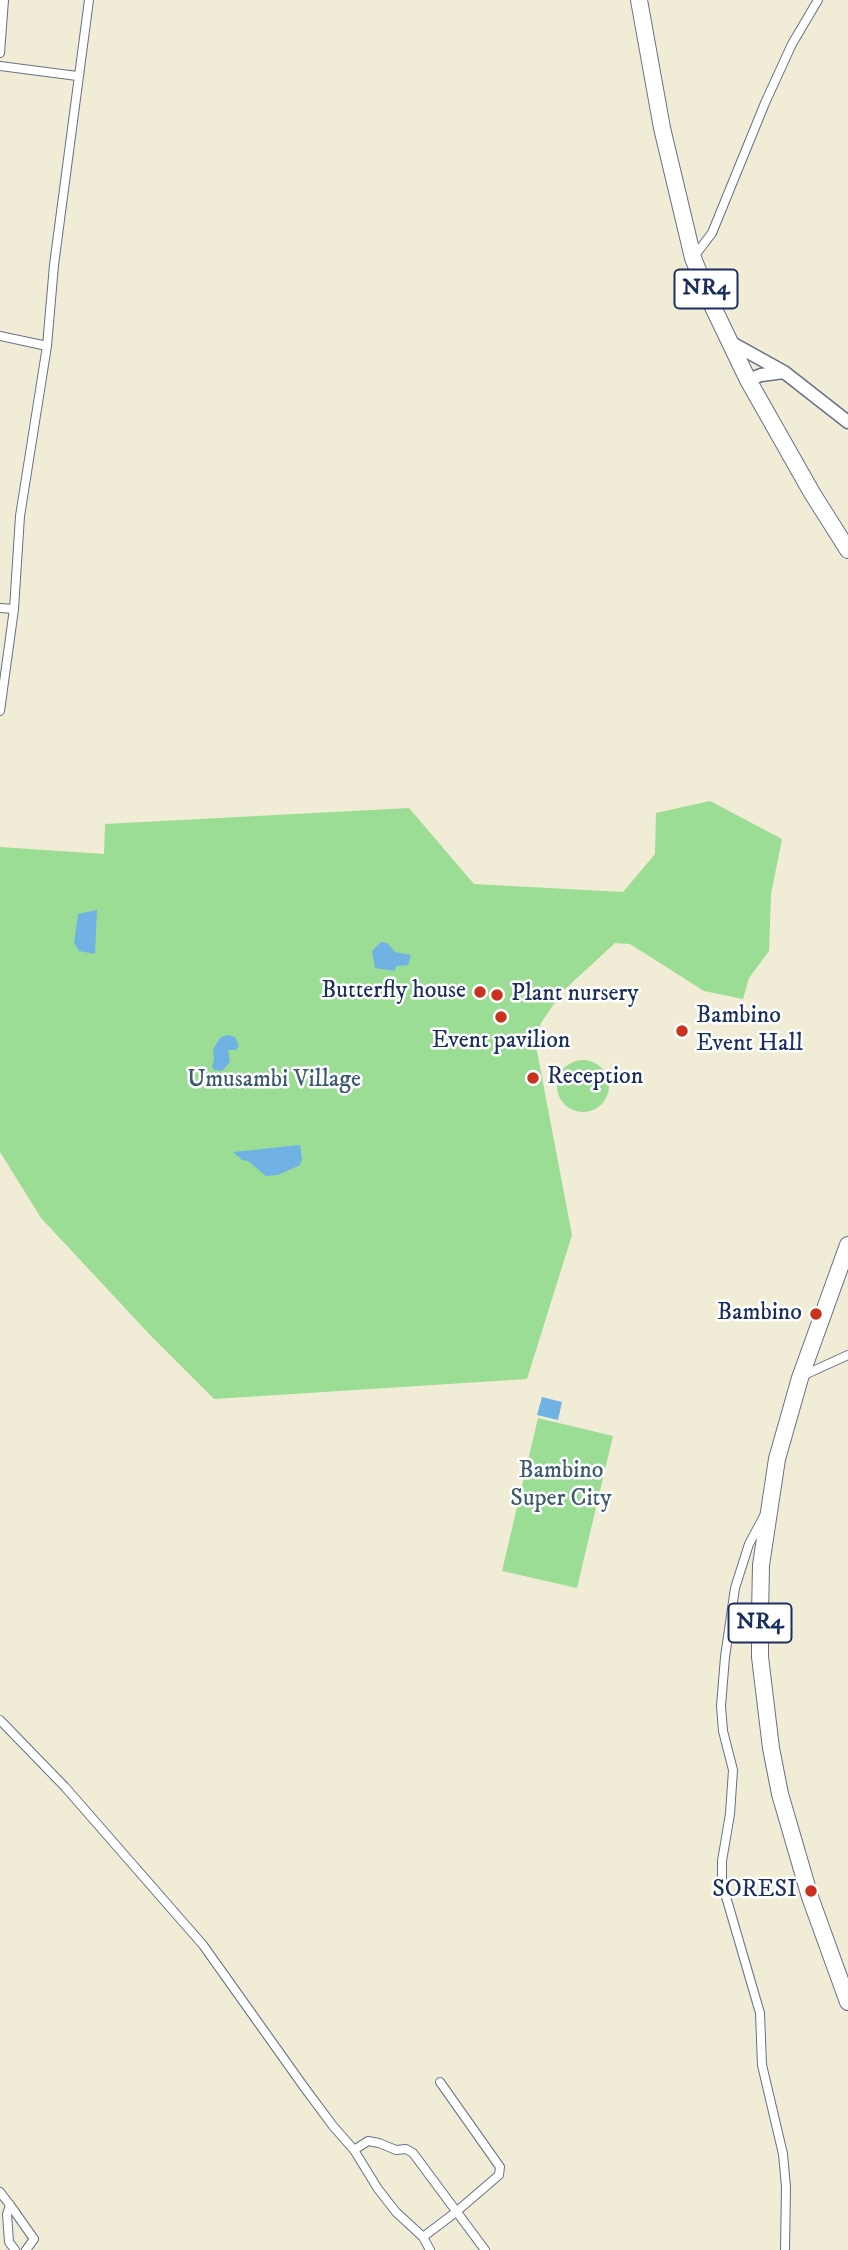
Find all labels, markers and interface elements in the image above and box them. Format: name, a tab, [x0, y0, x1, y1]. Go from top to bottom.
road number: NR4	[674, 270, 738, 308]
place label: Butterfly house	[321, 978, 466, 1006]
place label: Plant nursery	[511, 981, 639, 1009]
marker: Butterfly house	[472, 984, 488, 1000]
marker: Plant nursery	[489, 987, 505, 1003]
place label: Bambino Event Hall	[696, 1003, 803, 1059]
marker: Event pavilion	[493, 1009, 509, 1025]
marker: Bambino Event Hall	[674, 1023, 690, 1039]
place label: Event pavilion	[432, 1028, 570, 1056]
place label: Reception	[547, 1064, 643, 1092]
park label: Umusambi Village	[187, 1067, 361, 1095]
marker: Reception	[525, 1070, 541, 1086]
place label: Bambino	[717, 1300, 802, 1328]
marker: Bambino	[808, 1306, 824, 1322]
park label: Bambino Super City	[510, 1458, 612, 1514]
road number: NR4	[728, 1604, 792, 1642]
place label: SORESI	[712, 1877, 797, 1905]
marker: SORESI	[803, 1883, 819, 1899]

